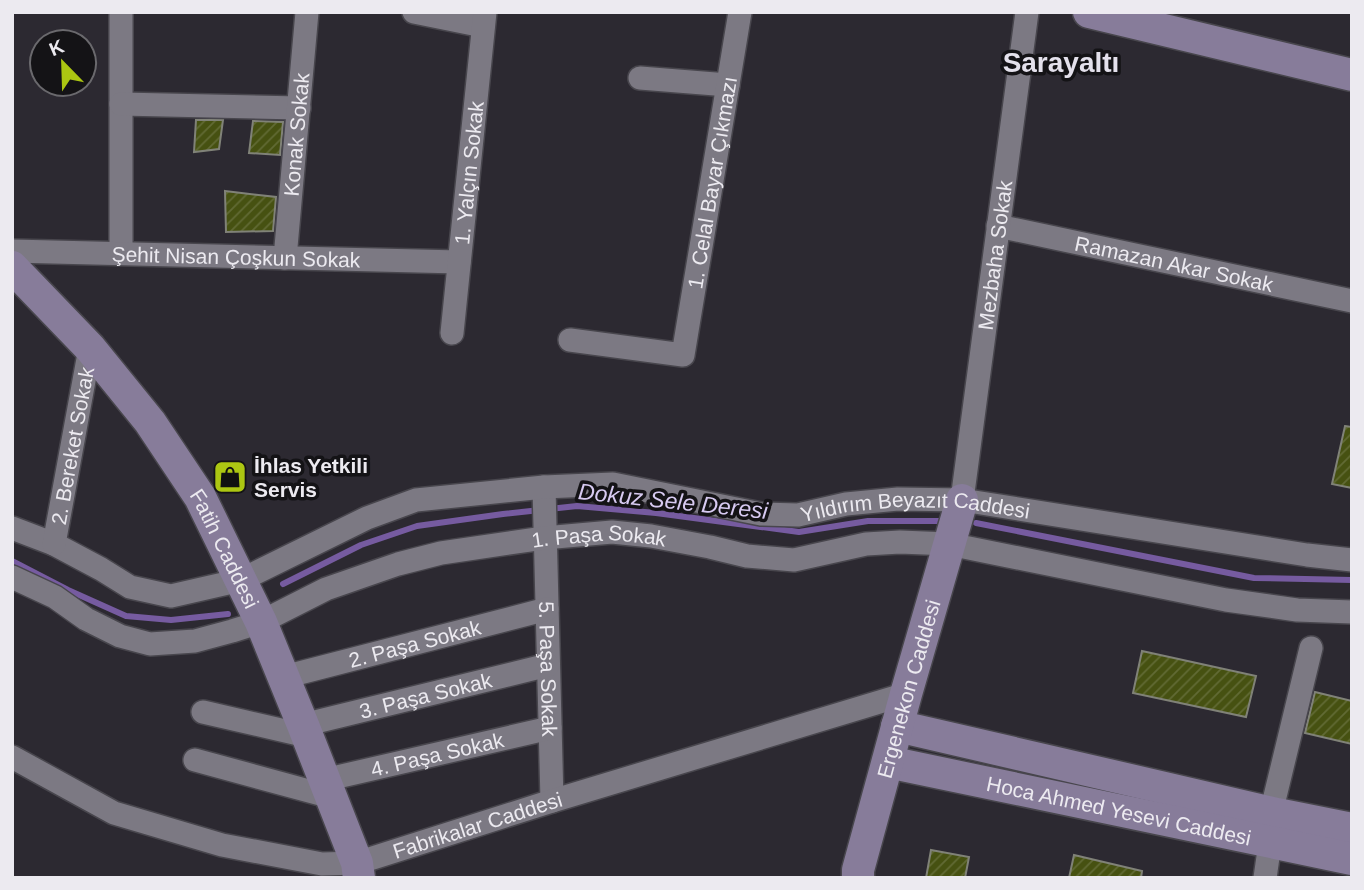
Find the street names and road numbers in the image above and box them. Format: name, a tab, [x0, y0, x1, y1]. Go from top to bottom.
street label: Konak Sokak	[279, 71, 313, 197]
street label: 1. Celal Bayar Çıkmazı	[683, 74, 741, 290]
street label: 1. Yalçın Sokak	[450, 100, 487, 246]
street label: Mezbaha Sokak	[973, 178, 1016, 331]
street label: Ramazan Akar Sokak	[1073, 231, 1276, 296]
street label: Şehit Nisan Çoşkun Sokak	[111, 242, 361, 271]
street label: 2. Bereket Sokak	[46, 364, 98, 526]
street label: Fatih Caddesi	[186, 484, 264, 612]
street label: Yıldırım Beyazıt Caddesi	[798, 487, 1032, 526]
street label: 1. Paşa Sokak	[530, 520, 669, 551]
street label: Ergenekon Caddesi	[872, 597, 944, 781]
street label: 5. Paşa Sokak	[535, 601, 562, 737]
street label: 2. Paşa Sokak	[346, 615, 484, 671]
street label: 3. Paşa Sokak	[357, 668, 494, 722]
street label: 4. Paşa Sokak	[368, 727, 506, 780]
street label: Hoca Ahmed Yesevi Caddesi	[985, 771, 1253, 849]
street label: Fabrikalar Caddesi	[390, 787, 565, 862]

